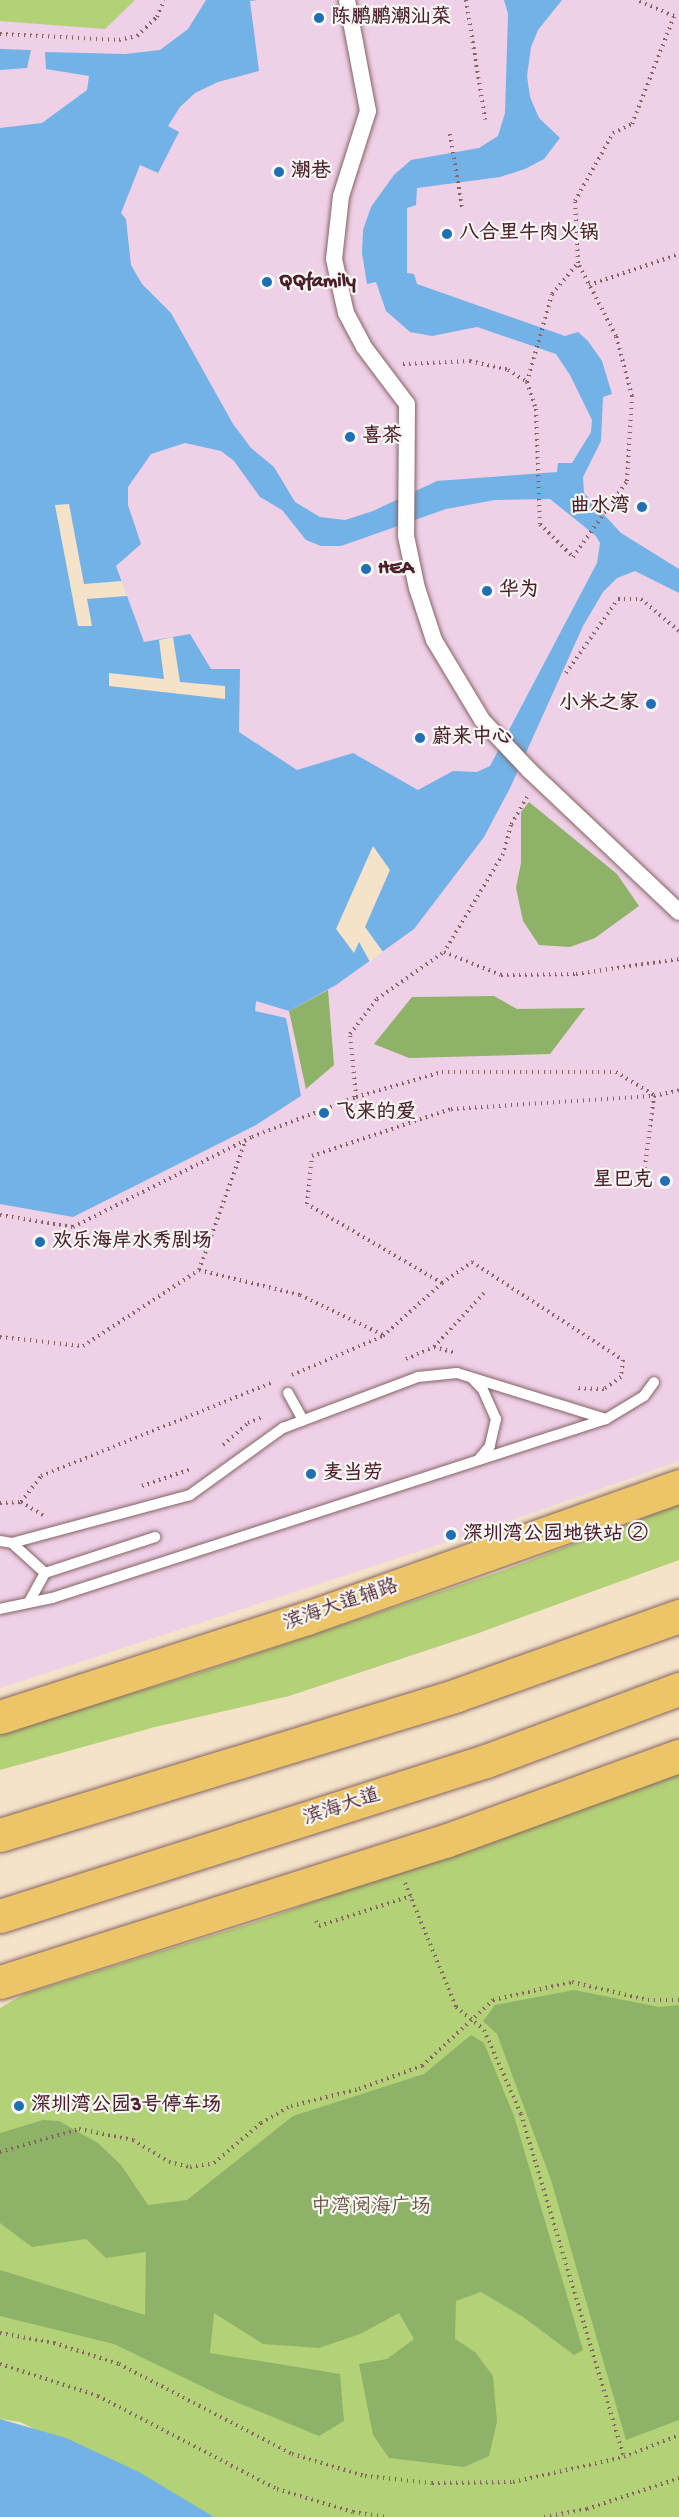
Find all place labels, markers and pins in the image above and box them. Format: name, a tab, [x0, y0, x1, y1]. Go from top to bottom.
place label: 陈鹏鹏潮汕菜	[331, 6, 451, 30]
marker: 陈鹏鹏潮汕菜	[312, 11, 326, 25]
place label: 潮巷	[291, 160, 331, 184]
marker: 潮巷	[272, 165, 286, 179]
place label: 八合里牛肉火锅	[459, 222, 599, 246]
marker: 八合里牛肉火锅	[440, 227, 454, 241]
place label: QQfamily	[279, 270, 356, 294]
marker: QQfamily	[260, 275, 274, 289]
place label: 喜茶	[362, 425, 402, 449]
marker: 喜茶	[343, 430, 357, 444]
place label: 曲水湾	[570, 495, 630, 519]
marker: 曲水湾	[635, 500, 649, 514]
place label: HEA	[378, 557, 414, 581]
marker: HEA	[359, 562, 373, 576]
place label: 华为	[499, 579, 539, 603]
marker: 华为	[480, 584, 494, 598]
place label: 小米之家	[559, 692, 639, 716]
marker: 小米之家	[644, 697, 658, 711]
place label: 蔚来中心	[432, 726, 512, 750]
marker: 蔚来中心	[413, 731, 427, 745]
place label: 飞来的爱	[336, 1101, 416, 1125]
marker: 飞来的爱	[317, 1106, 331, 1120]
place label: 星巴克	[593, 1169, 653, 1193]
marker: 星巴克	[658, 1174, 672, 1188]
place label: 欢乐海岸水秀剧场	[52, 1230, 212, 1254]
marker: 欢乐海岸水秀剧场	[33, 1235, 47, 1249]
place label: 麦当劳	[323, 1462, 383, 1486]
marker: 麦当劳	[304, 1467, 318, 1481]
place label: 深圳湾公园地铁站 ②	[463, 1523, 648, 1547]
marker: 深圳湾公园地铁站 ②	[444, 1528, 458, 1542]
place label: 深圳湾公园3号停车场	[31, 2094, 221, 2118]
marker: 深圳湾公园3号停车场	[12, 2099, 26, 2113]

